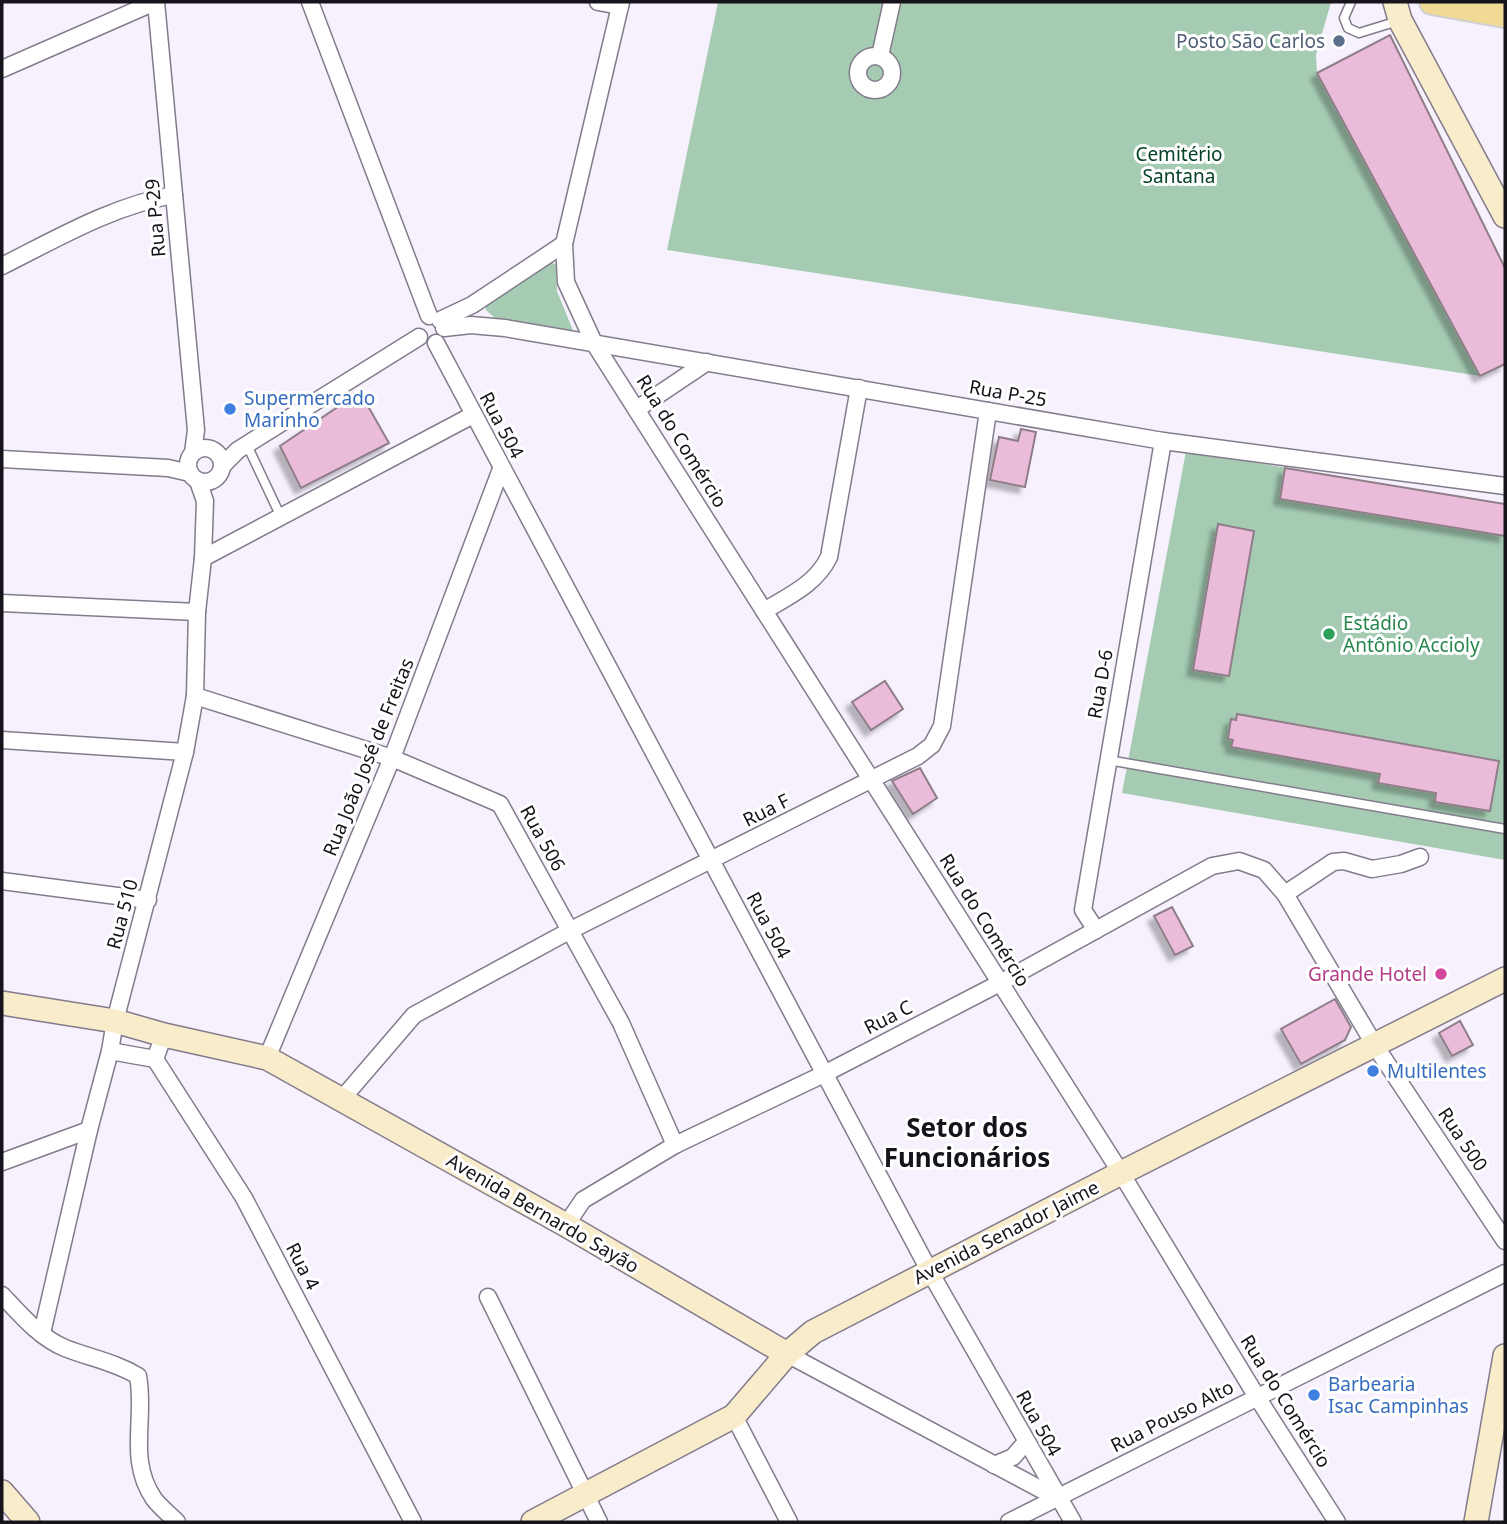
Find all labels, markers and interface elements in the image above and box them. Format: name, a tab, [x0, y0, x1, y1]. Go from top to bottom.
place label: Posto São Carlos	[1176, 28, 1325, 54]
marker: Posto São Carlos	[1331, 33, 1347, 49]
park label: Cemitério Santana	[1135, 141, 1223, 189]
street label: Rua P-29	[139, 178, 171, 258]
street label: Rua do Comércio	[631, 370, 733, 512]
street label: Rua P-25	[967, 373, 1049, 413]
place label: Supermercado Marinho	[244, 385, 375, 433]
street label: Rua 504	[474, 387, 530, 463]
marker: Supermercado Marinho	[222, 401, 238, 417]
place label: Estádio Antônio Accioly	[1343, 610, 1480, 658]
marker: Estádio Antônio Accioly	[1321, 626, 1337, 642]
street label: Rua D-6	[1081, 647, 1119, 721]
street label: Rua João José de Freitas	[316, 654, 420, 860]
street label: Rua F	[738, 787, 794, 833]
street label: Rua 506	[514, 800, 572, 876]
street label: Rua do Comércio	[934, 849, 1036, 991]
street label: Rua 510	[100, 876, 144, 952]
street label: Rua 504	[741, 887, 797, 963]
place label: Grande Hotel	[1308, 961, 1427, 987]
marker: Grande Hotel	[1433, 966, 1449, 982]
street label: Rua C	[859, 994, 917, 1040]
place label: Multilentes	[1387, 1058, 1487, 1084]
marker: Multilentes	[1365, 1063, 1381, 1079]
street label: Rua 500	[1432, 1102, 1494, 1176]
district label: Setor dos Funcionários	[884, 1109, 1050, 1175]
street label: Avenida Bernardo Sayão	[442, 1147, 644, 1279]
street label: Avenida Senador Jaime	[909, 1174, 1103, 1290]
street label: Rua 4	[280, 1238, 326, 1294]
street label: Rua do Comércio	[1235, 1330, 1337, 1472]
place label: Barbearia Isac Campinhas	[1328, 1371, 1469, 1419]
street label: Rua Pouso Alto	[1106, 1374, 1238, 1458]
street label: Rua 504	[1010, 1385, 1068, 1461]
marker: Barbearia Isac Campinhas	[1306, 1387, 1322, 1403]

